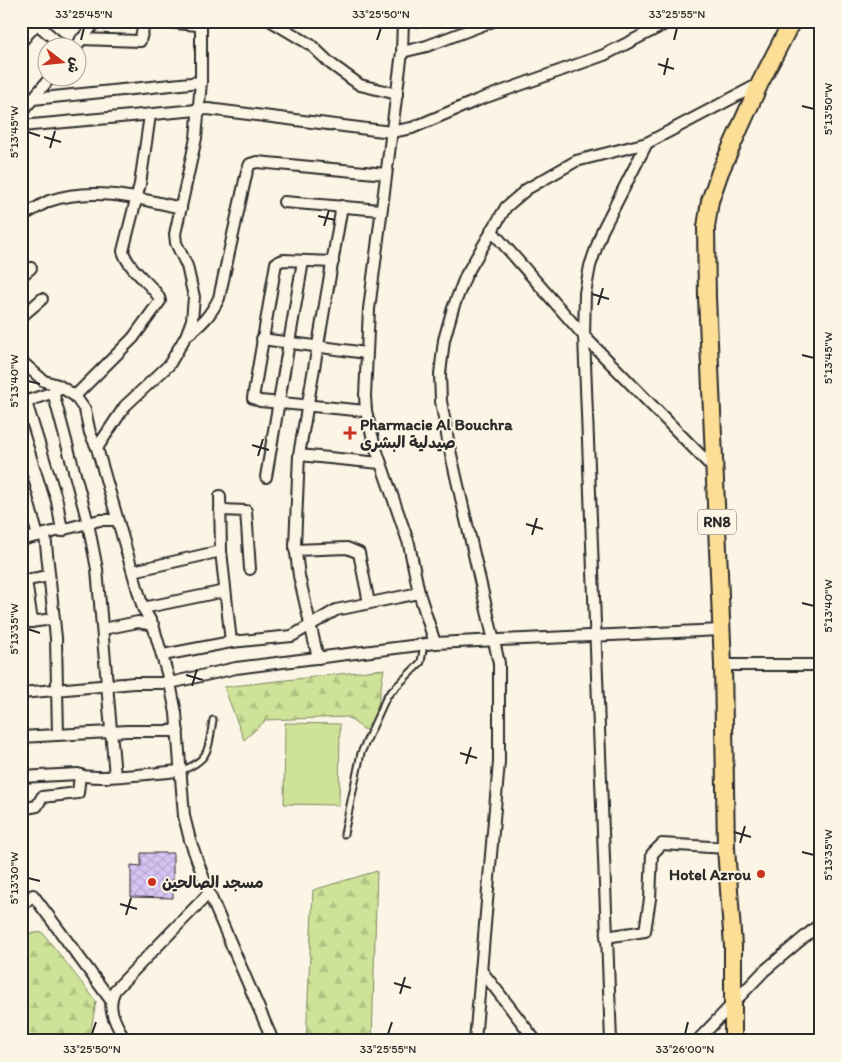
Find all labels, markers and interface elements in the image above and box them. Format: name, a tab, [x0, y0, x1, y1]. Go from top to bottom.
text: 33°25'45"N	[55, 7, 113, 21]
text: 33°25'50"N	[352, 7, 410, 21]
text: 33°25'55"N	[649, 7, 705, 21]
north arrow	[38, 38, 88, 88]
text: ش	[64, 56, 84, 75]
text: 5°13'50"W	[821, 83, 835, 135]
text: 5°13'45"W	[7, 106, 21, 158]
text: 5°13'45"W	[821, 332, 835, 384]
text: 5°13'40"W	[7, 354, 21, 408]
place label: Pharmacie Al Bouchra صيدلية البشرى	[360, 415, 513, 452]
marker: Pharmacie Al Bouchra صيدلية البشرى	[344, 427, 356, 439]
road number: RN8	[698, 510, 736, 534]
text: 5°13'40"W	[821, 579, 835, 633]
text: 5°13'35"W	[7, 603, 21, 655]
text: 5°13'35"W	[821, 829, 835, 881]
text: 5°13'30"W	[7, 852, 21, 904]
place label: Hotel Azrou	[669, 865, 751, 884]
marker: Hotel Azrou	[755, 868, 767, 880]
place label: مسجد الصالحين	[162, 873, 264, 892]
marker: مسجد الصالحين	[146, 876, 158, 888]
text: 33°25'50"N	[63, 1042, 121, 1056]
text: 33°25'55"N	[360, 1042, 416, 1056]
text: 33°26'00"N	[656, 1042, 714, 1056]

